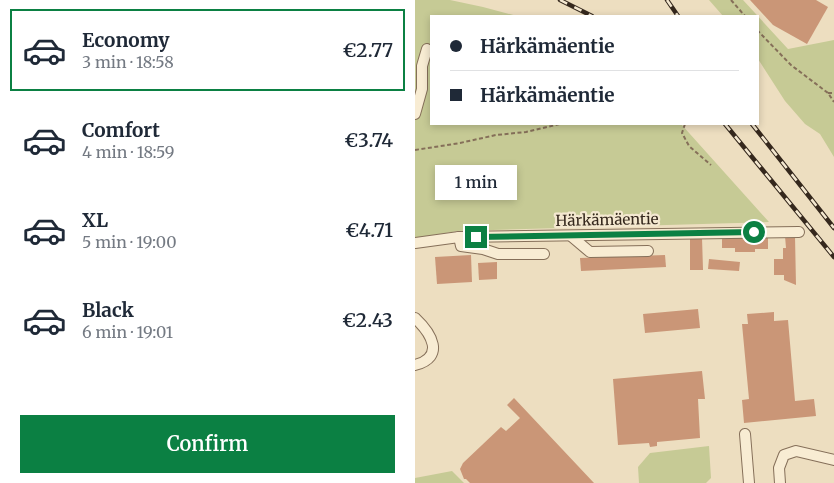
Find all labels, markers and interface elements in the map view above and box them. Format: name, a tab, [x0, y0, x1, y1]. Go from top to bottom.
icon: car	[22, 28, 67, 73]
text: Economy	[82, 28, 170, 52]
text: Härkämäentie	[480, 34, 615, 58]
text: €2.77	[342, 38, 393, 62]
text: 3 min · 18:58	[82, 52, 174, 72]
text: Härkämäentie	[480, 83, 615, 107]
icon: car	[22, 118, 67, 163]
text: Comfort	[82, 118, 160, 142]
text: €3.74	[344, 128, 393, 152]
text: 4 min · 18:59	[82, 142, 175, 162]
callout: 1 min	[435, 164, 517, 200]
text: 1 min	[454, 172, 498, 192]
icon: car	[22, 208, 67, 253]
text: XL	[82, 208, 108, 232]
street label: Härkämäentie	[555, 209, 659, 230]
text: €4.71	[345, 218, 393, 242]
route start	[743, 221, 765, 243]
route end	[465, 226, 487, 248]
text: 5 min · 19:00	[82, 232, 177, 252]
icon: car	[22, 298, 67, 343]
text: Black	[82, 298, 134, 322]
text: €2.43	[342, 308, 393, 332]
text: 6 min · 19:01	[82, 322, 173, 342]
button: Confirm	[20, 415, 395, 473]

